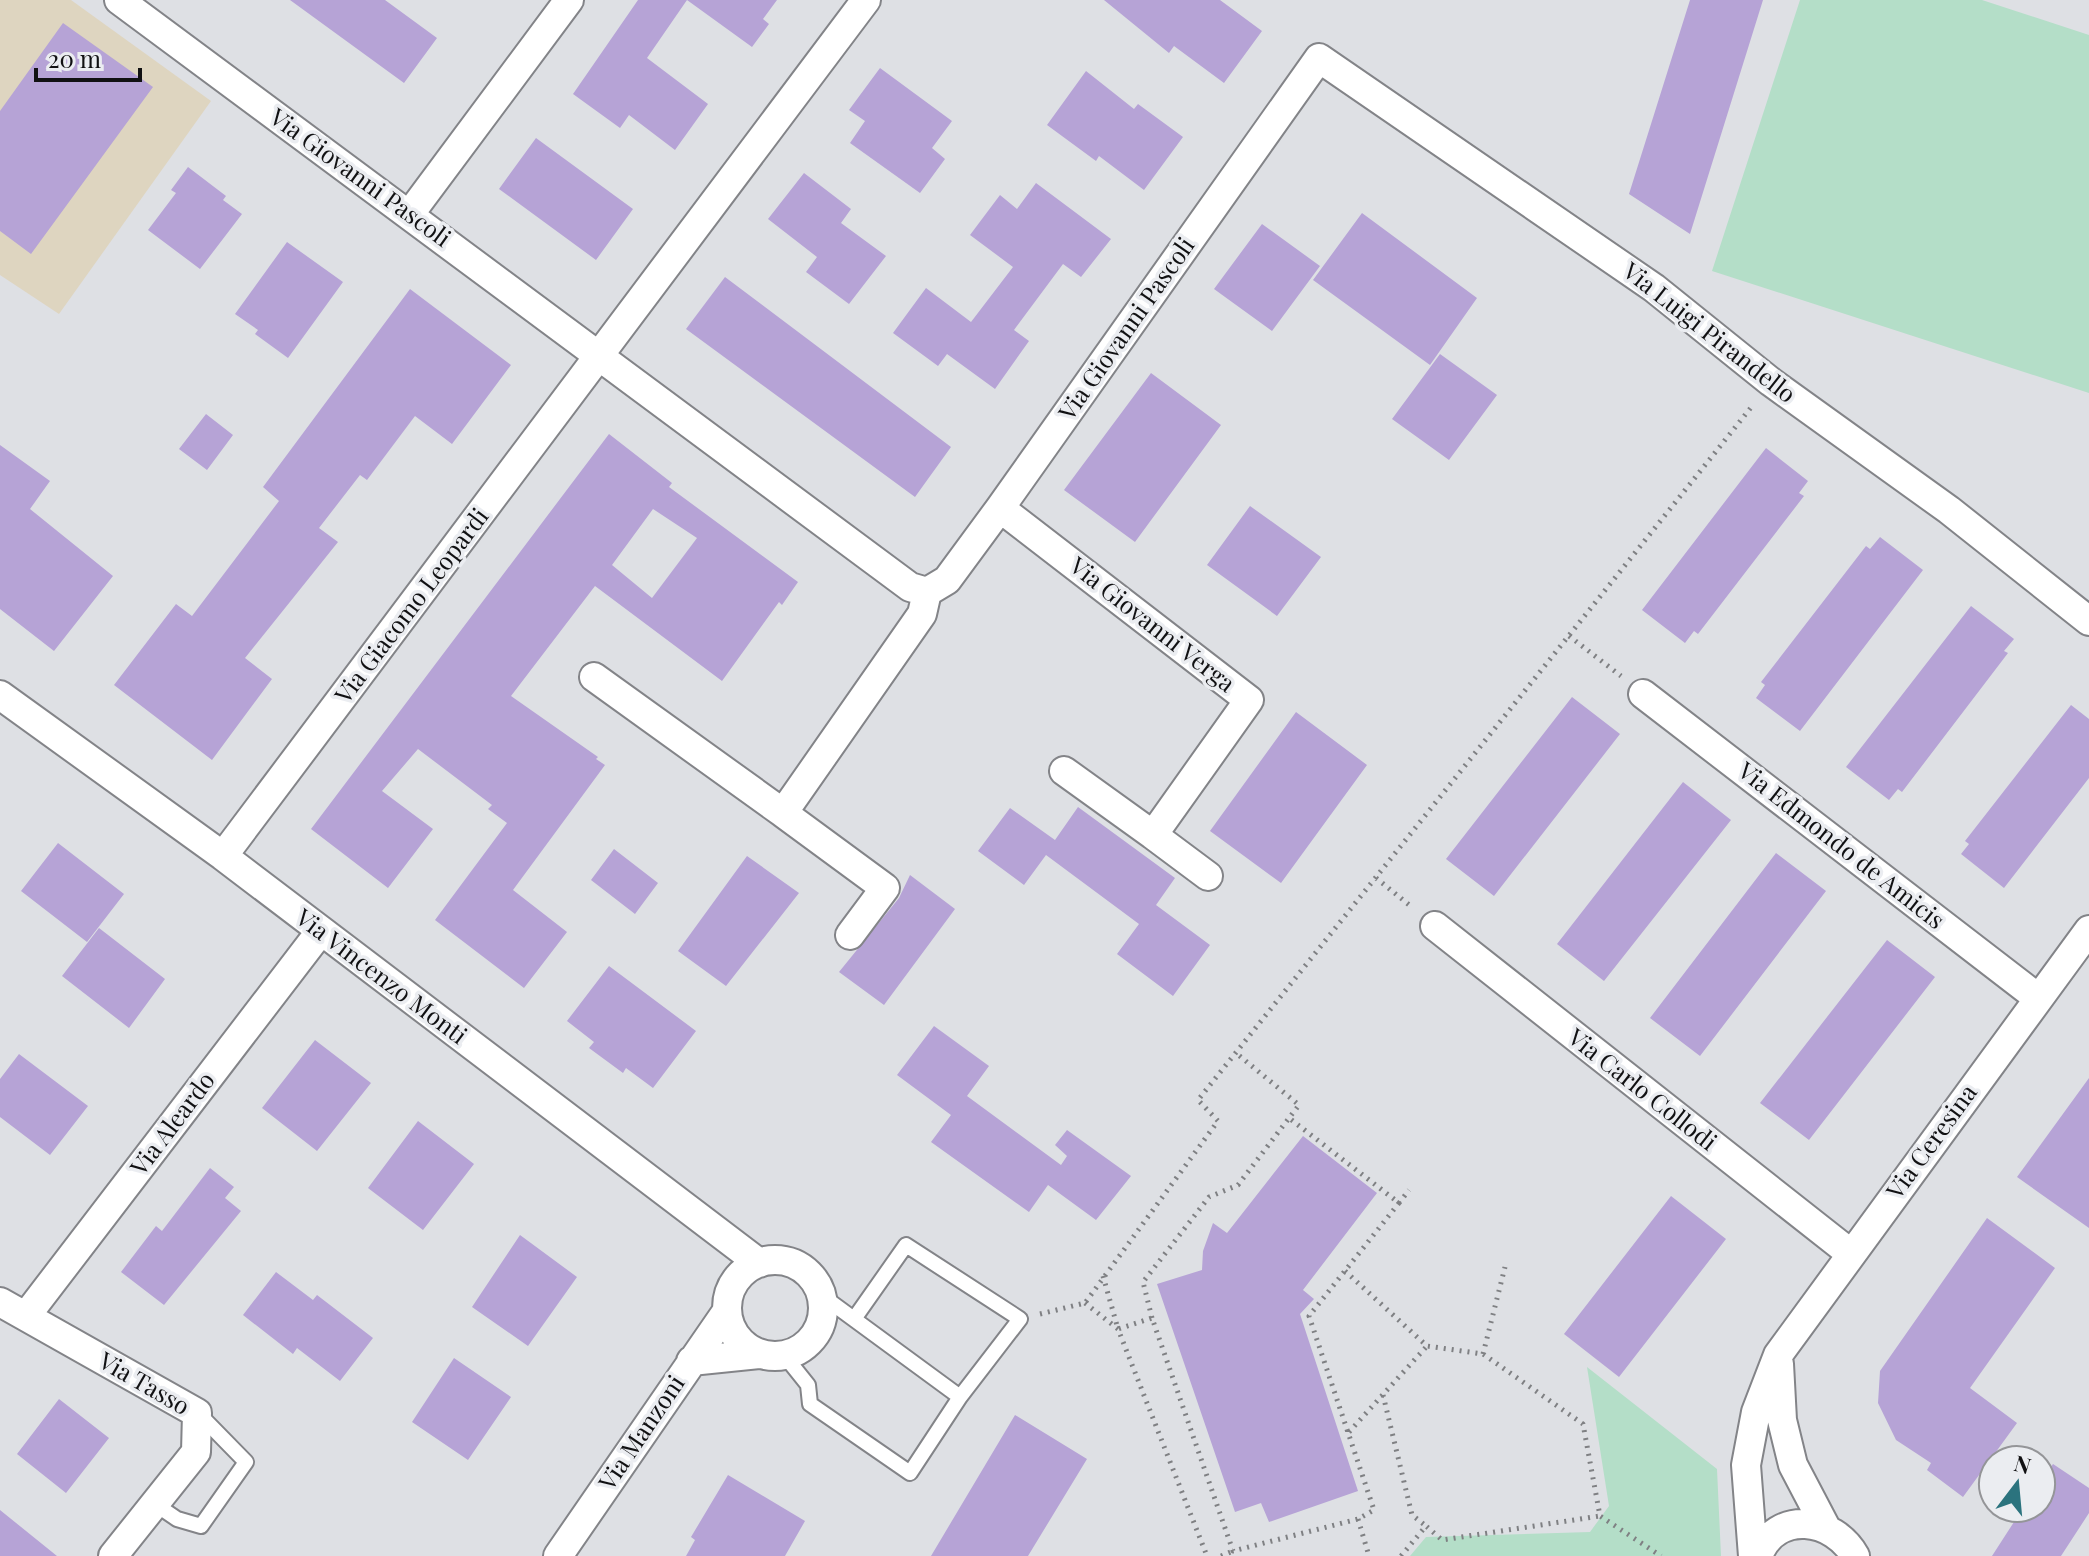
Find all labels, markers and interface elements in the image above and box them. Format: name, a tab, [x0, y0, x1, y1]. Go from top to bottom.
scale bar	[36, 32, 140, 82]
text: 20 m	[48, 42, 101, 74]
street label: Via Giovanni Pascoli	[263, 99, 458, 253]
street label: Via Giovanni Pascoli	[1050, 230, 1200, 426]
street label: Via Luigi Pirandello	[1617, 253, 1803, 409]
street label: Via Giacomo Leopardi	[326, 501, 494, 710]
street label: Via Giovanni Verga	[1063, 548, 1242, 698]
street label: Via Edmondo de Amicis	[1732, 753, 1952, 935]
street label: Via Vincenzo Monti	[289, 900, 474, 1050]
street label: Via Carlo Collodi	[1561, 1020, 1724, 1157]
street label: Via Aleardo	[121, 1065, 221, 1182]
street label: Via Ceresina	[1877, 1077, 1983, 1205]
street label: Via Tasso	[93, 1343, 196, 1421]
street label: Via Manzoni	[590, 1368, 691, 1496]
north arrow	[1977, 1444, 2057, 1524]
text: N	[2011, 1447, 2035, 1480]

